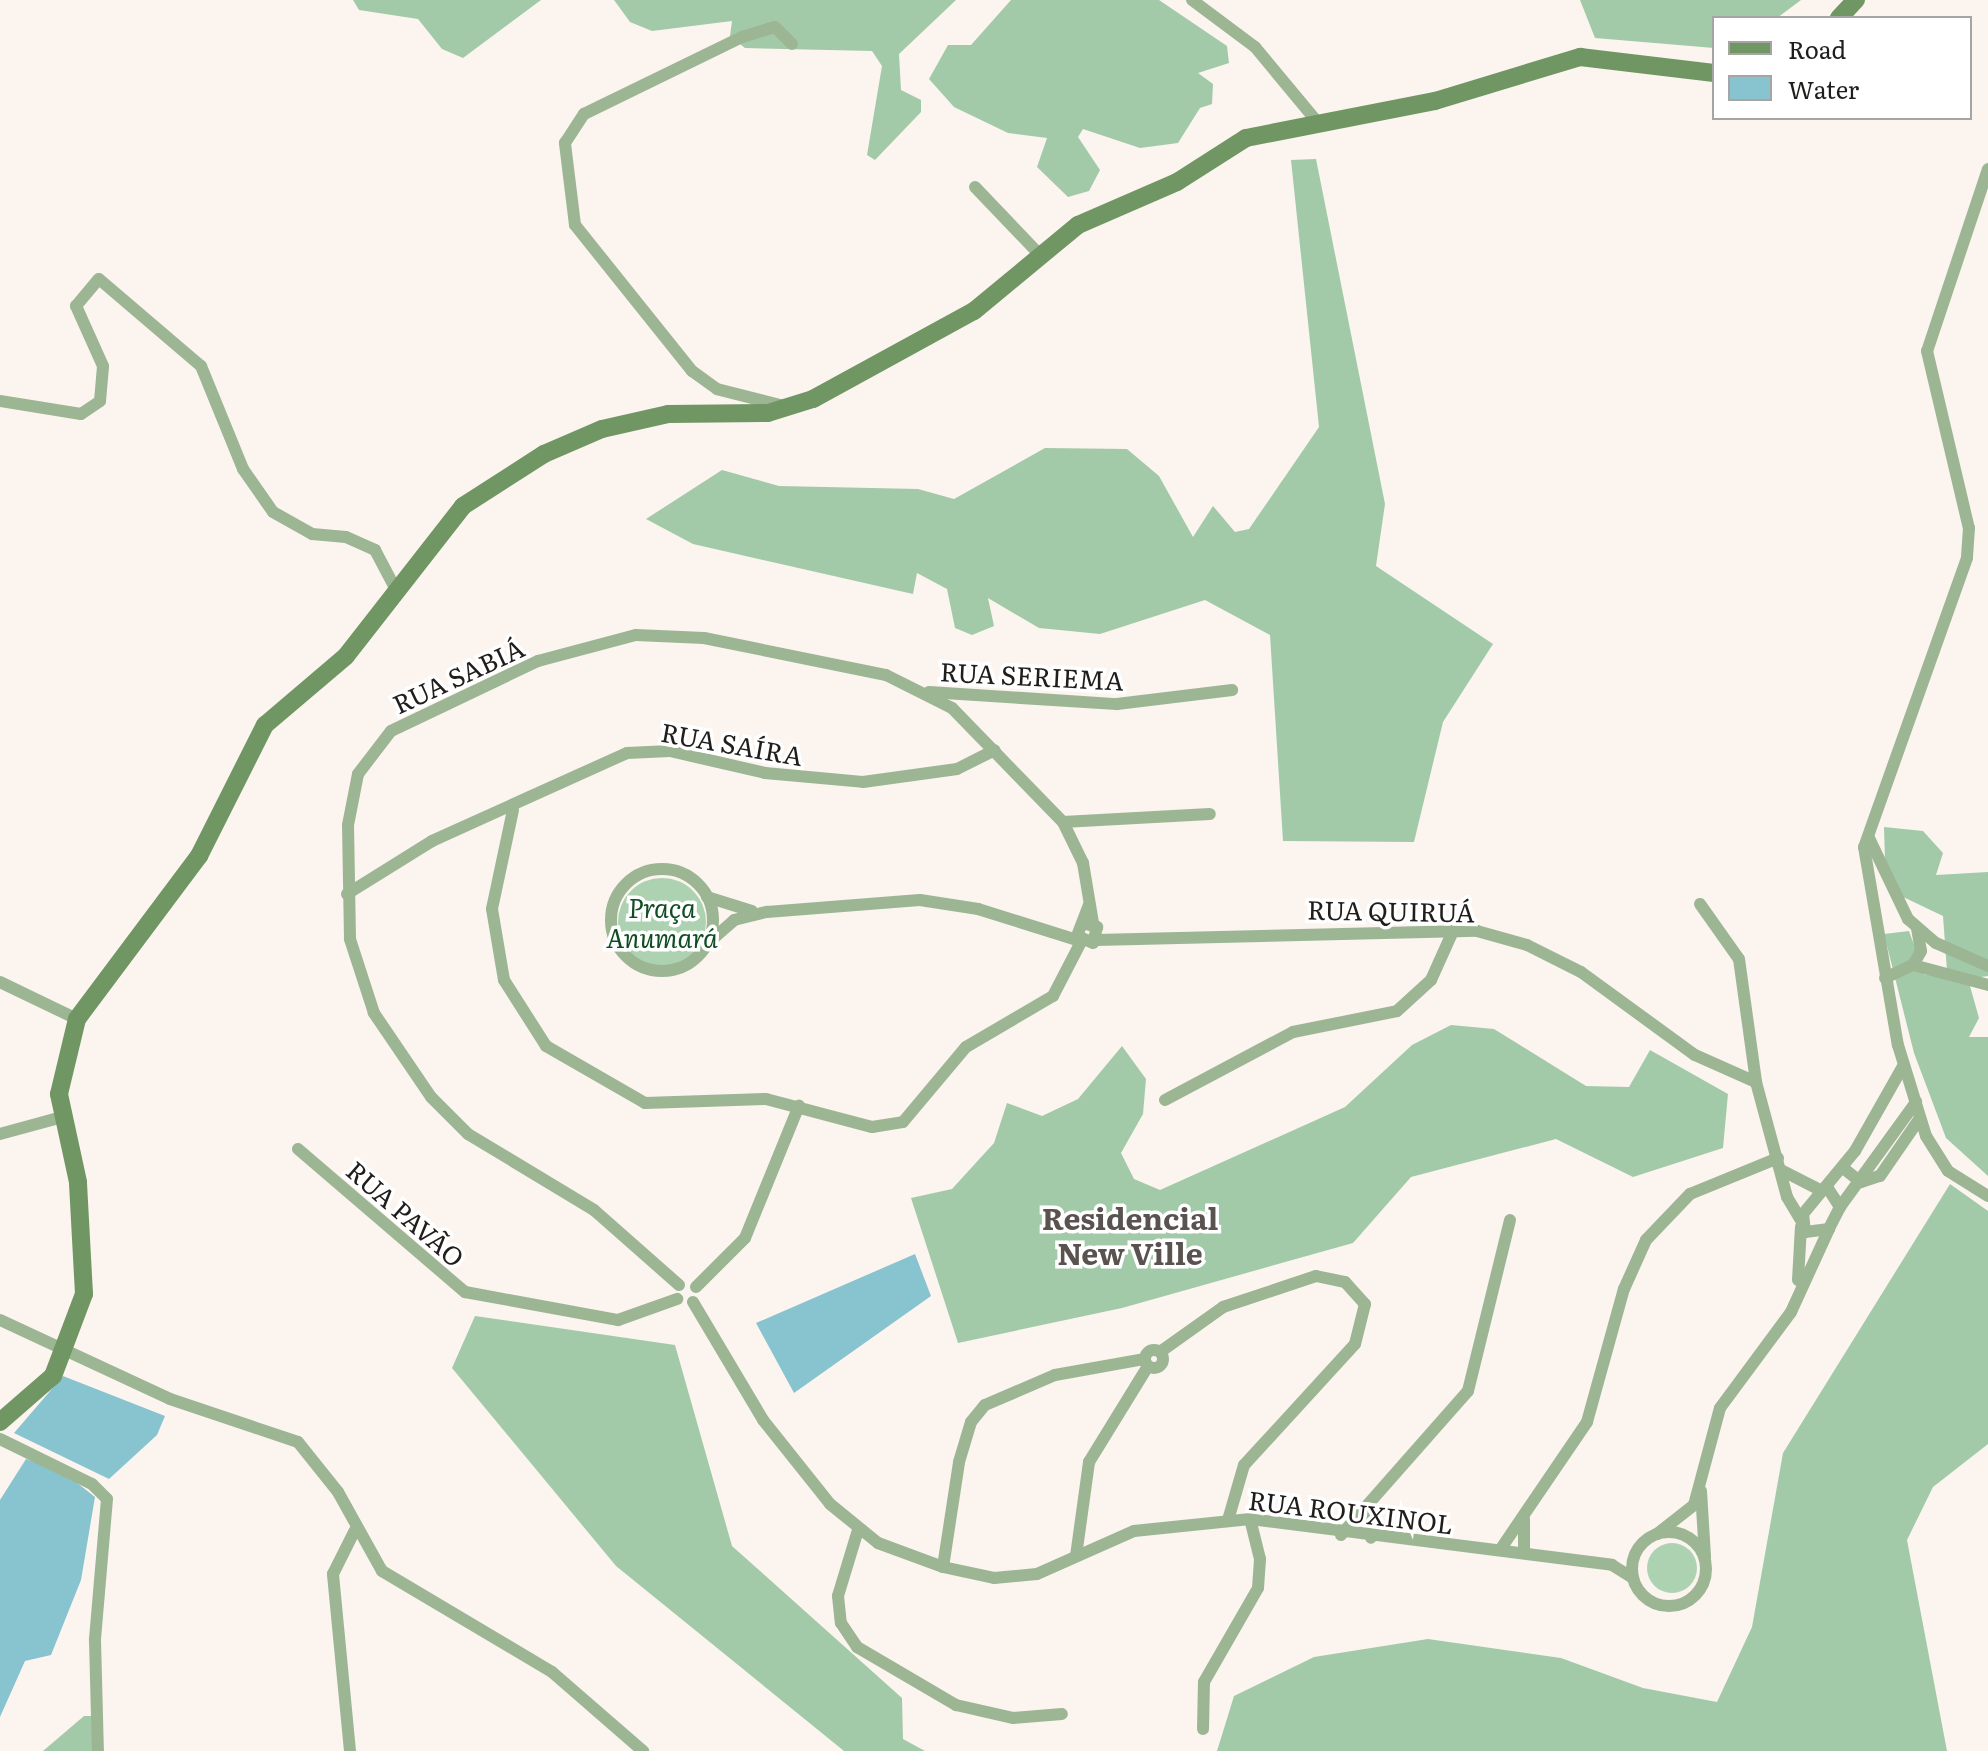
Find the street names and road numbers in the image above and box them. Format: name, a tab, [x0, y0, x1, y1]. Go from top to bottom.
street label: RUA SABIÁ	[387, 631, 529, 719]
street label: RUA SERIEMA	[939, 655, 1125, 695]
street label: RUA SAÍRA	[659, 715, 805, 771]
street label: RUA QUIRUÁ	[1307, 893, 1475, 927]
street label: RUA PAVÃO	[341, 1154, 471, 1272]
street label: RUA ROUXINOL	[1247, 1483, 1455, 1539]

